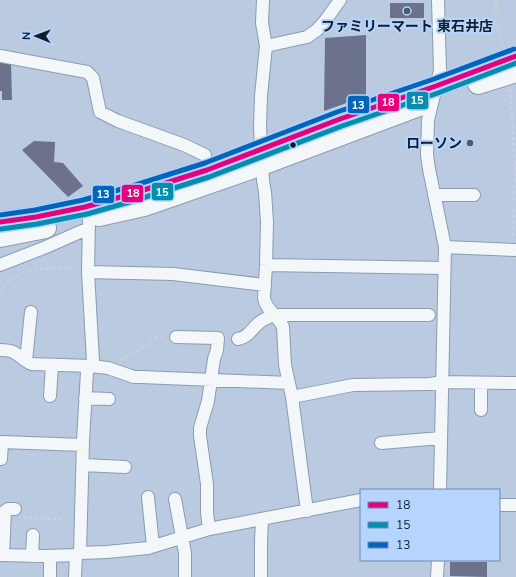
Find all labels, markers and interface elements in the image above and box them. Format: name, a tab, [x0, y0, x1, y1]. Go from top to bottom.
marker: ファミリーマート 東石井店	[402, 6, 412, 16]
north arrow	[16, 16, 56, 56]
place label: ファミリーマート 東石井店	[321, 17, 493, 36]
text: N	[19, 32, 34, 40]
line badge: 15	[406, 91, 429, 110]
line badge: 18	[377, 93, 400, 112]
text: 15	[410, 93, 424, 108]
line badge: 13	[347, 95, 370, 114]
text: 18	[381, 95, 395, 110]
text: 13	[351, 98, 365, 113]
place label: ローソン	[406, 134, 462, 153]
marker: ローソン	[465, 138, 475, 148]
unlabelled marker	[288, 140, 298, 150]
line badge: 15	[151, 182, 174, 201]
line badge: 18	[121, 184, 144, 203]
line badge: 13	[92, 185, 115, 204]
text: 15	[155, 185, 169, 200]
text: 18	[126, 186, 140, 201]
text: 13	[96, 187, 110, 202]
legend	[360, 489, 500, 561]
text: 18	[396, 497, 410, 513]
text: 15	[396, 517, 410, 533]
text: 13	[396, 537, 410, 553]

